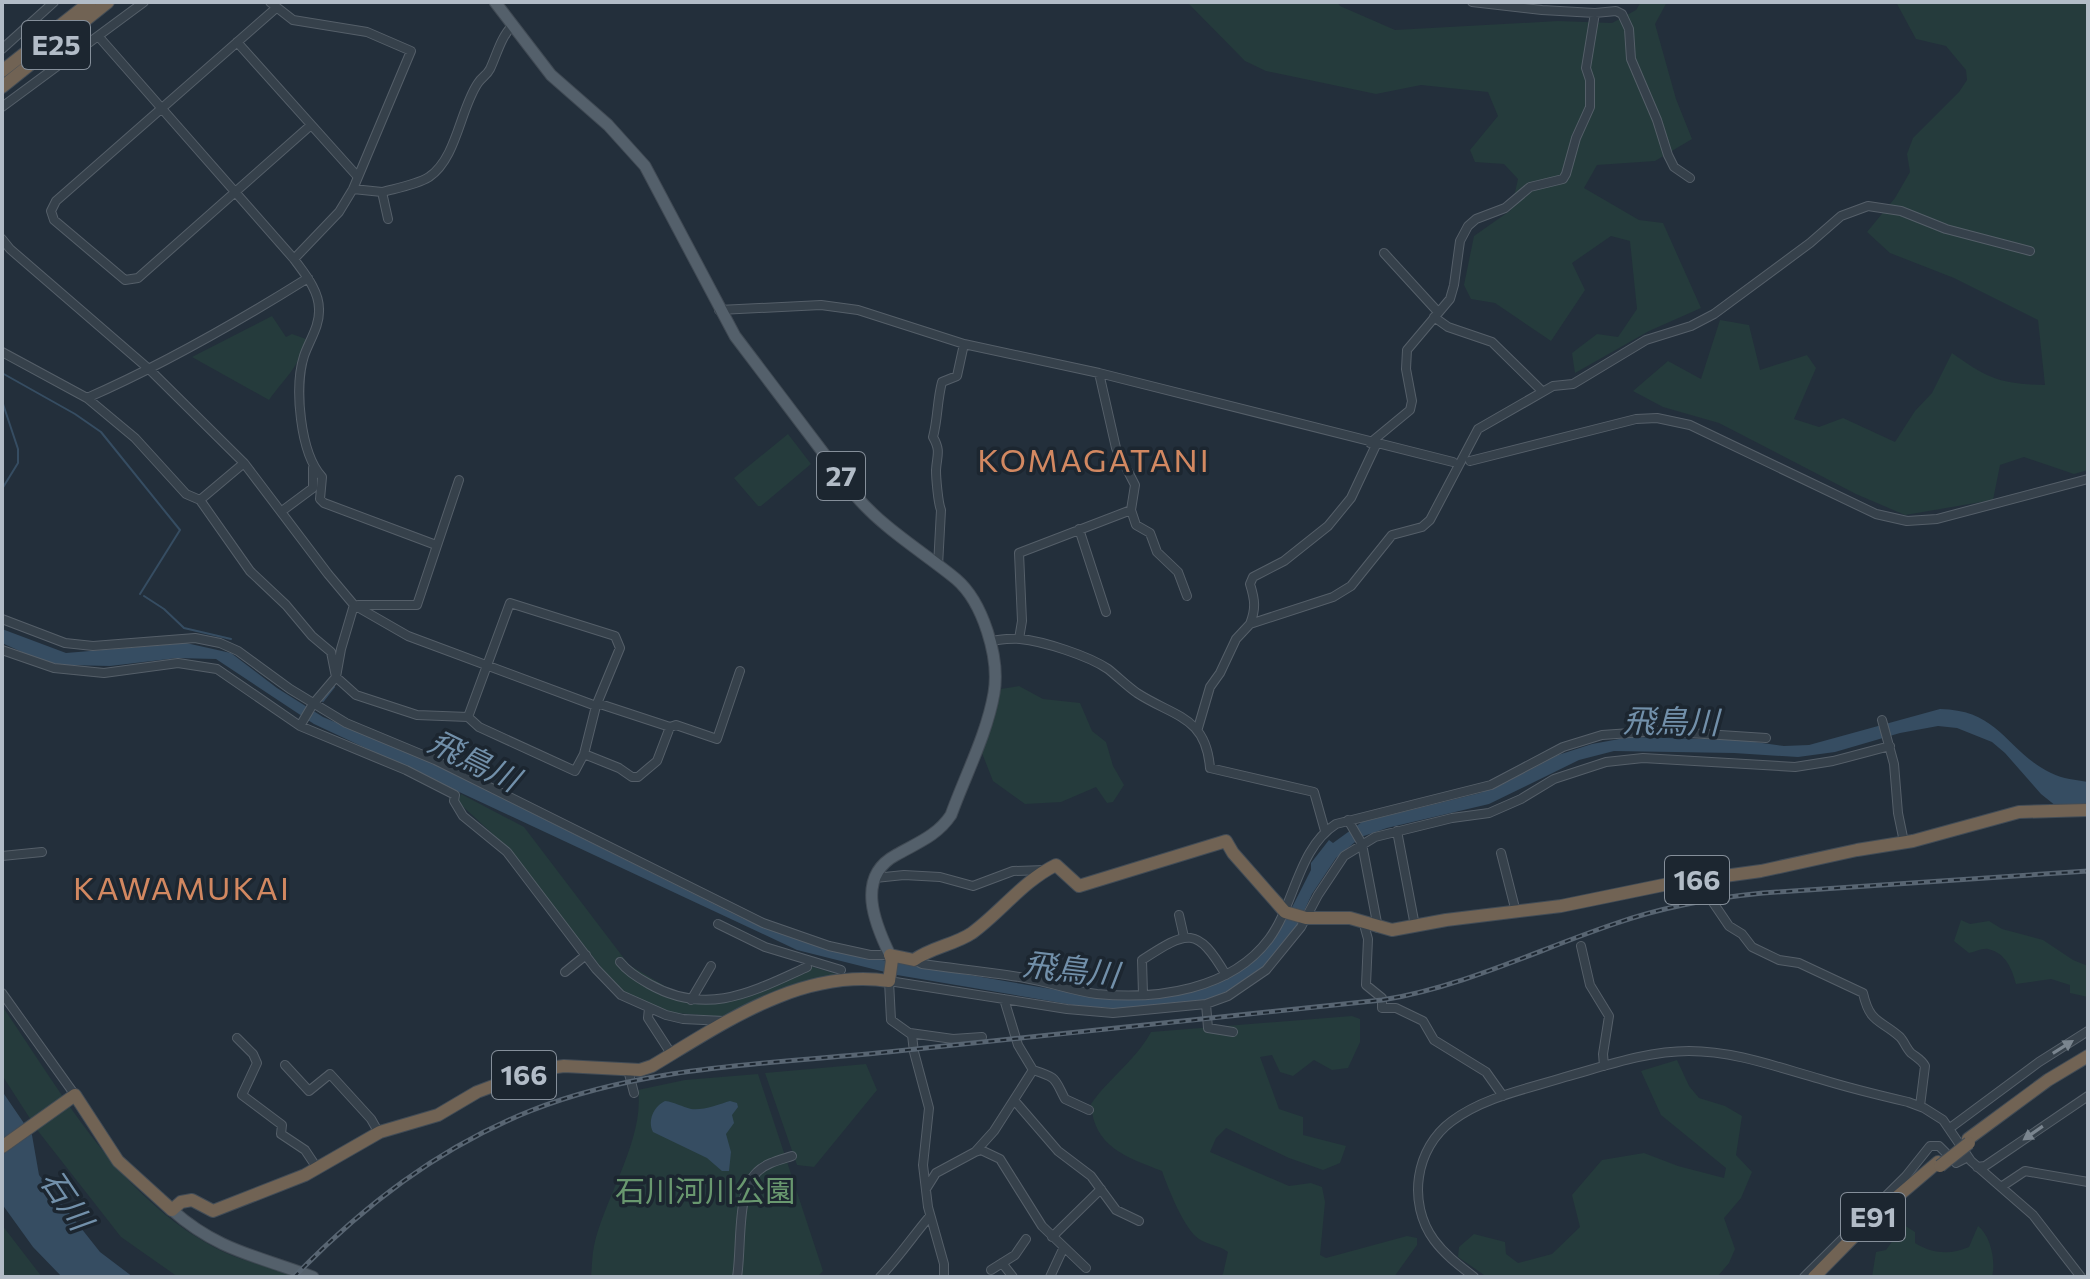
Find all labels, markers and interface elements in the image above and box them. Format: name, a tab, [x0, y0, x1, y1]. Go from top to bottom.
road number: E25	[22, 21, 90, 69]
district label: KOMAGATANI	[977, 439, 1211, 479]
road number: 27	[817, 452, 865, 500]
water label: 飛鳥川	[1623, 699, 1722, 741]
water label: 飛鳥川	[423, 720, 529, 800]
road number: 166	[1665, 856, 1729, 904]
district label: KAWAMUKAI	[73, 867, 291, 907]
water label: 飛鳥川	[1021, 942, 1124, 994]
one-way arrow	[2053, 1039, 2074, 1054]
road number: 166	[492, 1051, 556, 1099]
one-way arrow	[2022, 1125, 2044, 1141]
water label: 石川	[33, 1161, 104, 1239]
park label: 石川河川公園	[615, 1171, 795, 1208]
road number: E91	[1841, 1193, 1905, 1241]

